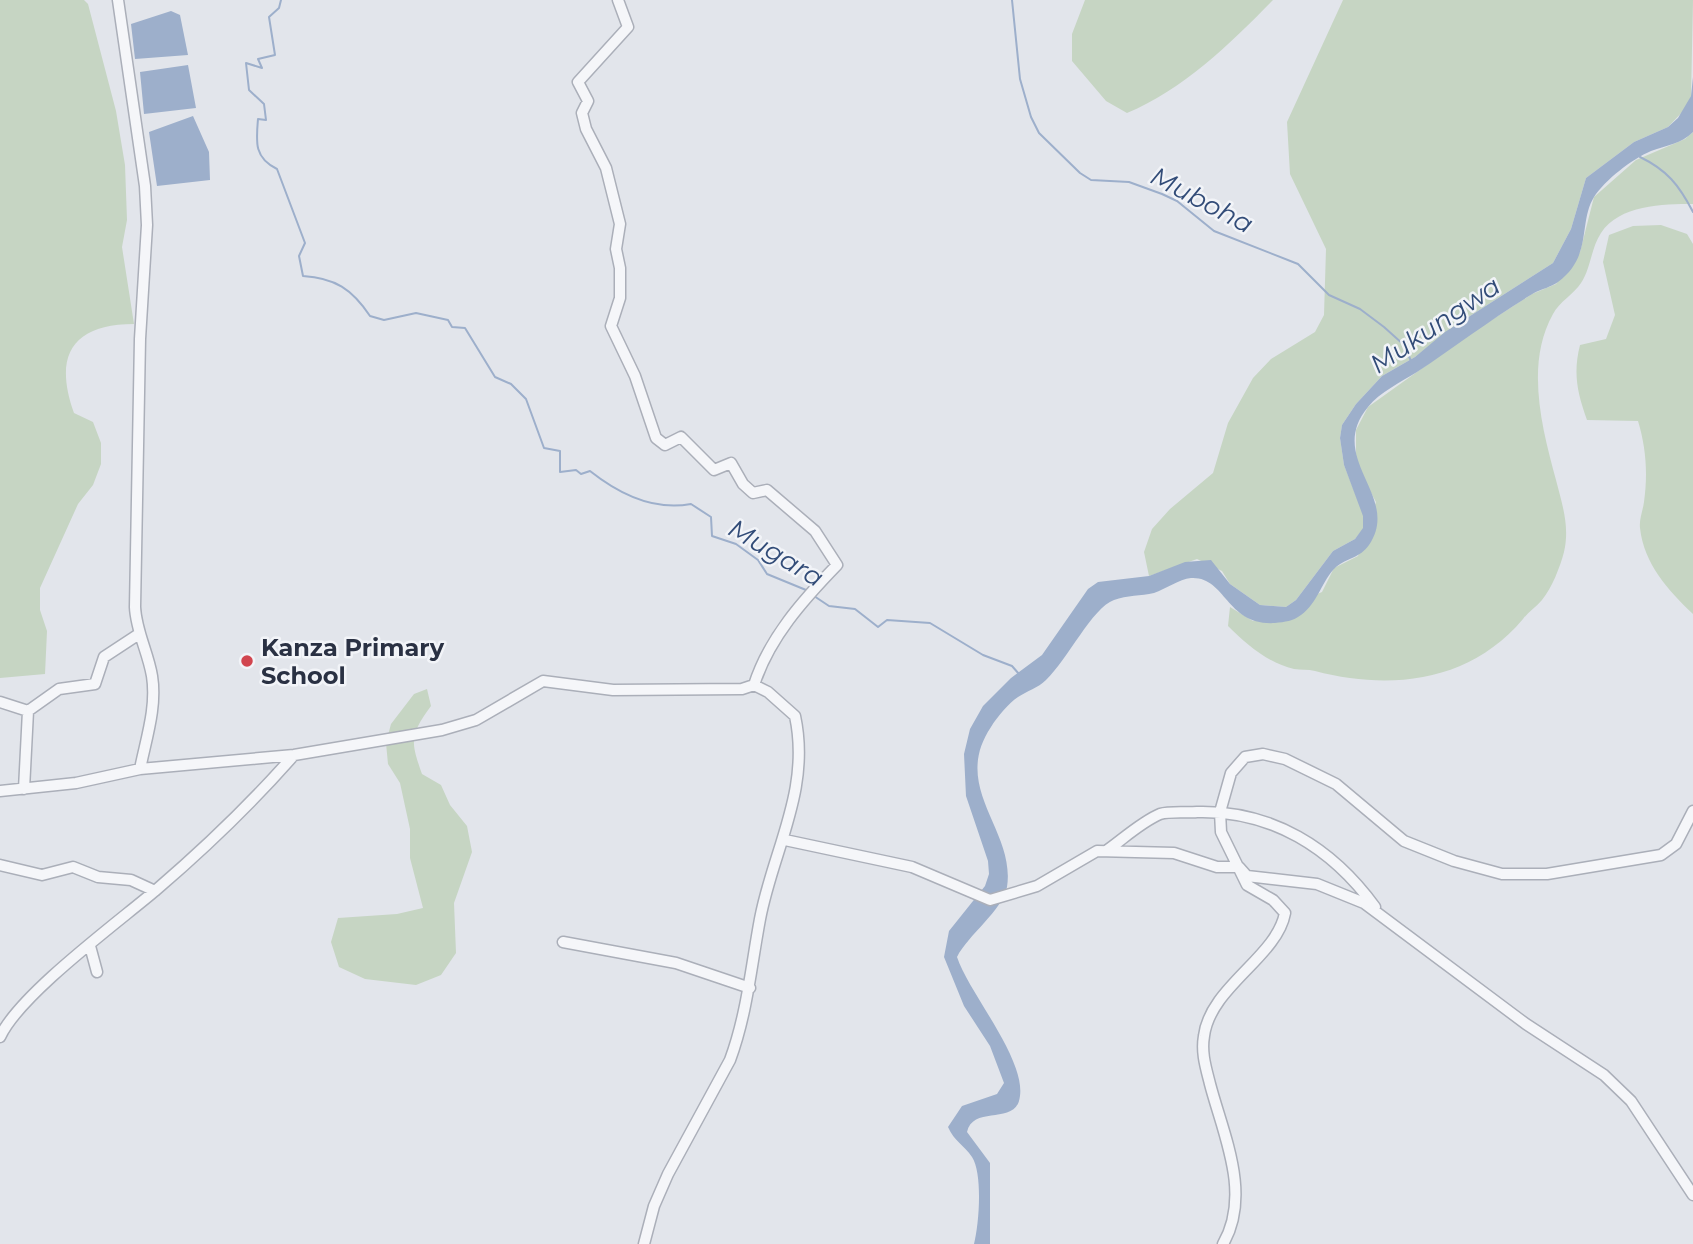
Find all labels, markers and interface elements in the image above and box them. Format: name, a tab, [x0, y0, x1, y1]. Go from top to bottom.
water label: Muboha	[1145, 160, 1259, 240]
water label: Mukungwa	[1364, 270, 1506, 380]
water label: Mugara	[723, 512, 829, 594]
place label: Kanza Primary School	[261, 633, 445, 690]
marker: Kanza Primary School	[239, 653, 255, 669]

